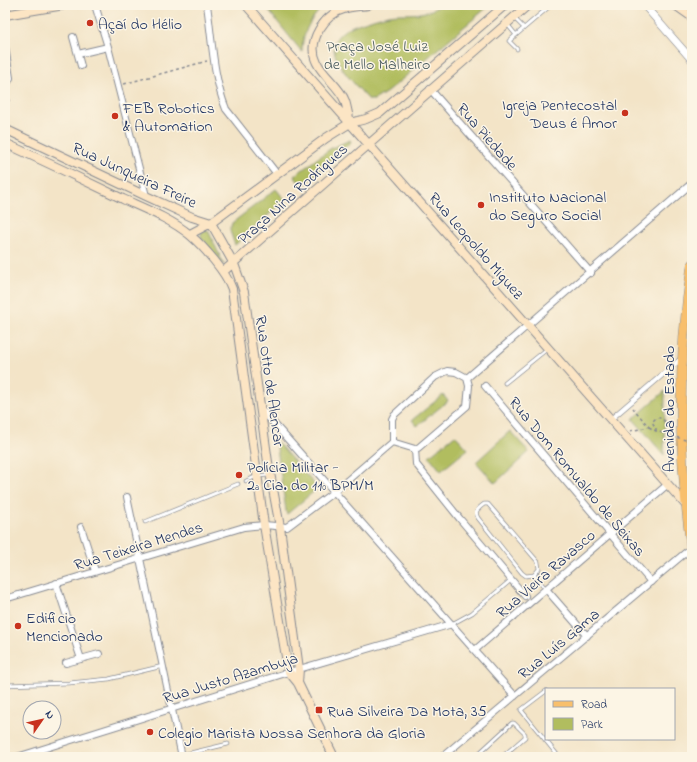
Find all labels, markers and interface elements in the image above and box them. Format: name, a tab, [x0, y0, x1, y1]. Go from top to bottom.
place label: Açaí do Hélio	[98, 13, 182, 37]
marker: Açaí do Hélio	[85, 18, 95, 28]
park label: Praça José Luiz de Mello Malheiro	[324, 35, 430, 77]
place label: Igreja Pentecostal Deus é Amor	[502, 94, 617, 136]
place label: FEB Robotics & Automation	[122, 97, 215, 139]
street label: Rua Piedade	[450, 98, 523, 177]
marker: Igreja Pentecostal Deus é Amor	[620, 108, 630, 118]
marker: FEB Robotics & Automation	[110, 111, 120, 121]
street label: Rua Junqueira Freire	[68, 136, 201, 216]
street label: Praça Nina Rodrigues	[233, 138, 354, 251]
place label: Instituto Nacional do Seguro Social	[489, 186, 606, 228]
street label: Rua Leopoldo Miguez	[422, 187, 529, 305]
marker: Instituto Nacional do Seguro Social	[476, 200, 486, 210]
street label: Rua Otto de Alencar	[248, 314, 290, 449]
street label: Avenida do Estado	[658, 346, 682, 472]
street label: Rua Dom Romualdo de Seixas	[502, 392, 651, 563]
place label: Polícia Militar - 2ª Cia. do 11º BPM/M	[247, 456, 374, 498]
marker: Polícia Militar - 2ª Cia. do 11º BPM/M	[234, 470, 244, 480]
street label: Rua Teixeira Mendes	[71, 516, 206, 578]
street label: Rua Vieira Ravasco	[491, 524, 601, 625]
street label: Rua Luís Gama	[513, 603, 605, 686]
place label: Edificio Mencionado	[26, 607, 103, 649]
marker: Edificio Mencionado	[13, 621, 23, 631]
street label: Rua Justo Azambuja	[160, 647, 301, 711]
legend	[545, 688, 675, 740]
text: Road	[581, 696, 607, 714]
north arrow	[22, 700, 62, 740]
place label: Rua Silveira Da Mota, 35	[327, 700, 487, 724]
marker: Rua Silveira Da Mota, 35	[314, 705, 324, 715]
text: N	[41, 707, 58, 723]
text: Park	[581, 716, 603, 734]
place label: Colegio Marista Nossa Senhora da Gloria	[158, 722, 425, 746]
marker: Colegio Marista Nossa Senhora da Gloria	[145, 727, 155, 737]

